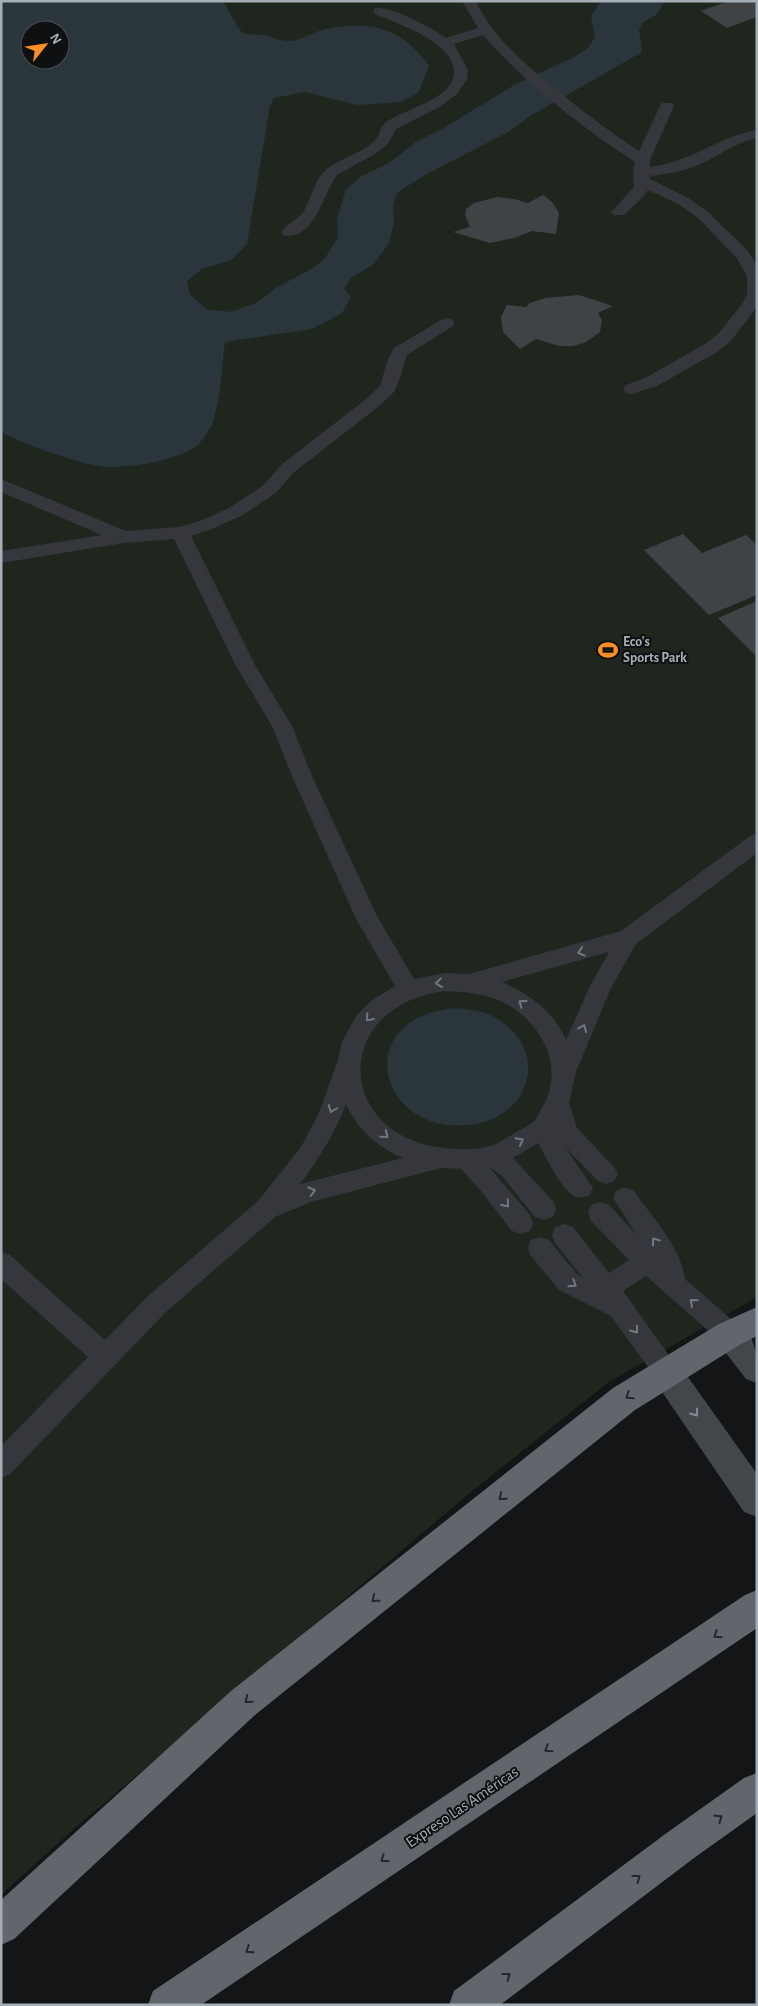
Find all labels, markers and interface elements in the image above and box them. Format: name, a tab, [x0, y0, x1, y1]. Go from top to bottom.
north arrow	[20, 20, 70, 70]
text: N	[47, 31, 64, 47]
place label: Eco's Sports Park	[623, 635, 687, 665]
sports icon: Eco's Sports Park	[597, 639, 619, 661]
one-way arrow	[578, 946, 586, 956]
one-way arrow	[435, 977, 443, 988]
one-way arrow	[519, 1000, 528, 1009]
one-way arrow	[366, 1012, 375, 1021]
one-way arrow	[576, 1024, 587, 1033]
one-way arrow	[328, 1104, 338, 1113]
one-way arrow	[379, 1130, 388, 1138]
one-way arrow	[515, 1137, 524, 1147]
one-way arrow	[308, 1186, 317, 1197]
one-way arrow	[501, 1198, 510, 1207]
one-way arrow	[652, 1238, 661, 1247]
one-way arrow	[567, 1278, 576, 1287]
one-way arrow	[690, 1300, 699, 1308]
one-way arrow	[629, 1324, 638, 1334]
one-way arrow	[625, 1390, 634, 1400]
one-way arrow	[689, 1407, 698, 1417]
one-way arrow	[499, 1492, 508, 1500]
one-way arrow	[372, 1593, 381, 1601]
one-way arrow	[713, 1629, 722, 1638]
one-way arrow	[245, 1695, 254, 1703]
one-way arrow	[544, 1743, 553, 1753]
street label: Expreso Las Américas	[403, 1763, 521, 1850]
one-way arrow	[713, 1815, 723, 1824]
one-way arrow	[380, 1853, 390, 1862]
one-way arrow	[631, 1875, 641, 1884]
one-way arrow	[245, 1944, 255, 1953]
one-way arrow	[501, 1973, 510, 1981]

